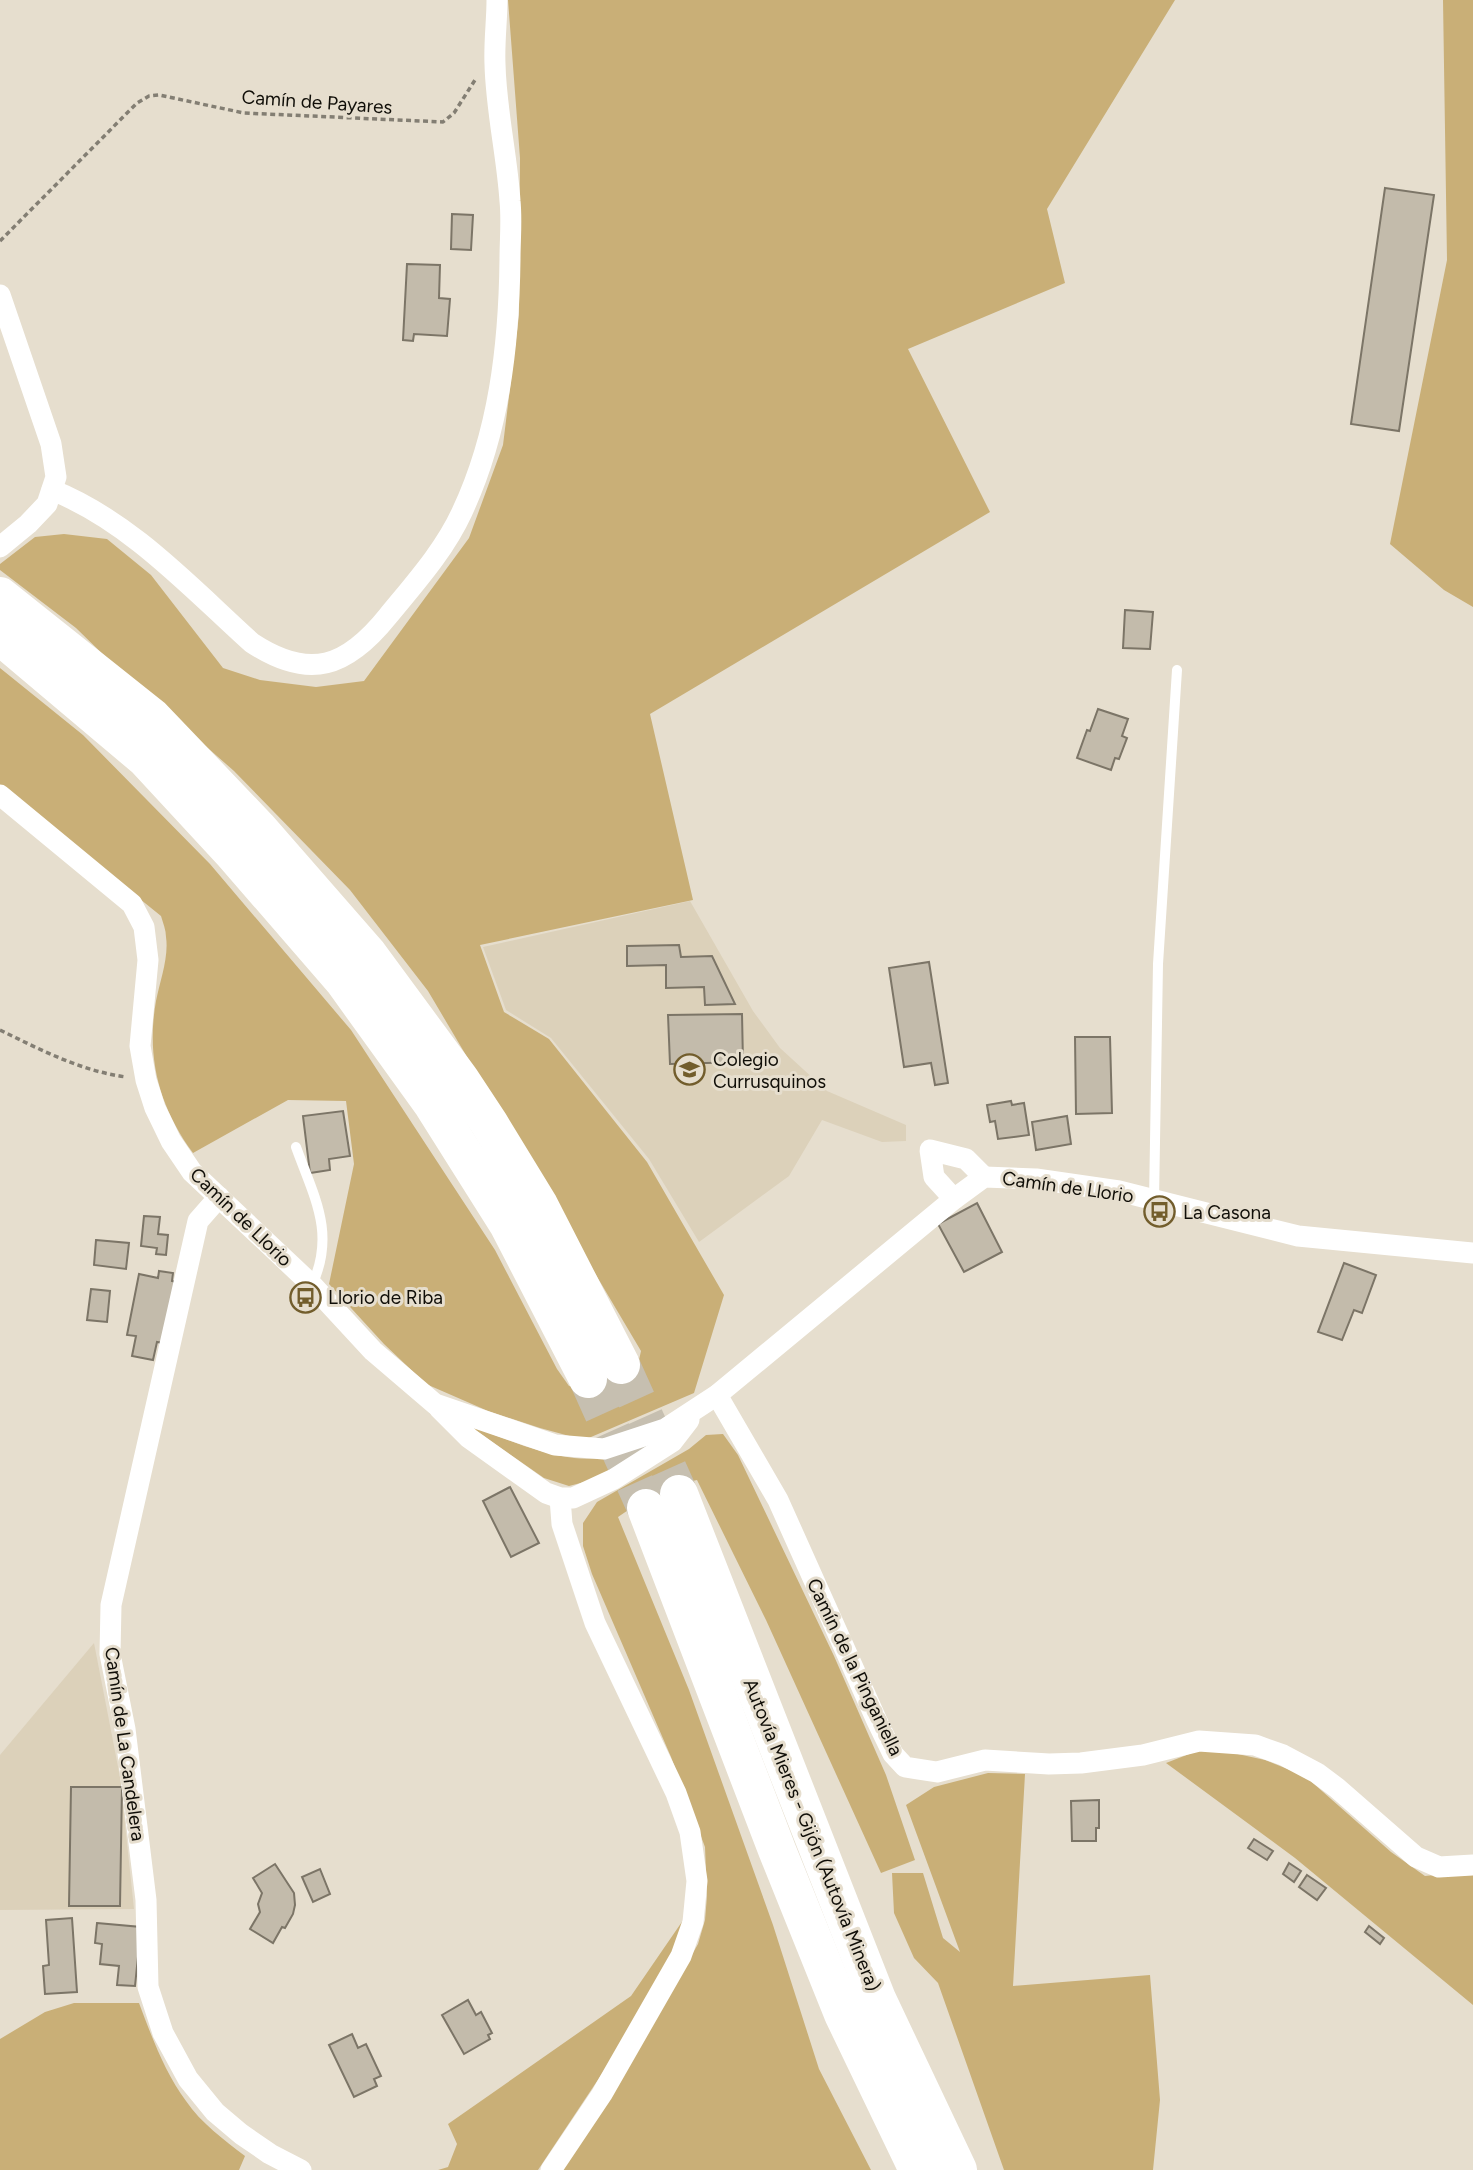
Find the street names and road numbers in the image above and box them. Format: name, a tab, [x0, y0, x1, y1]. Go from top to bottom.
street label: Camín de Payares	[241, 85, 393, 119]
street label: Camín de Llorio	[185, 1163, 297, 1271]
street label: Camín de Llorio	[1001, 1166, 1135, 1208]
street label: Camín de la Pinganiella	[802, 1575, 908, 1759]
street label: Camín de La Candelera	[100, 1645, 150, 1843]
street label: Autovía Mieres - Gijón (Autovía Minera)	[739, 1675, 885, 1995]

